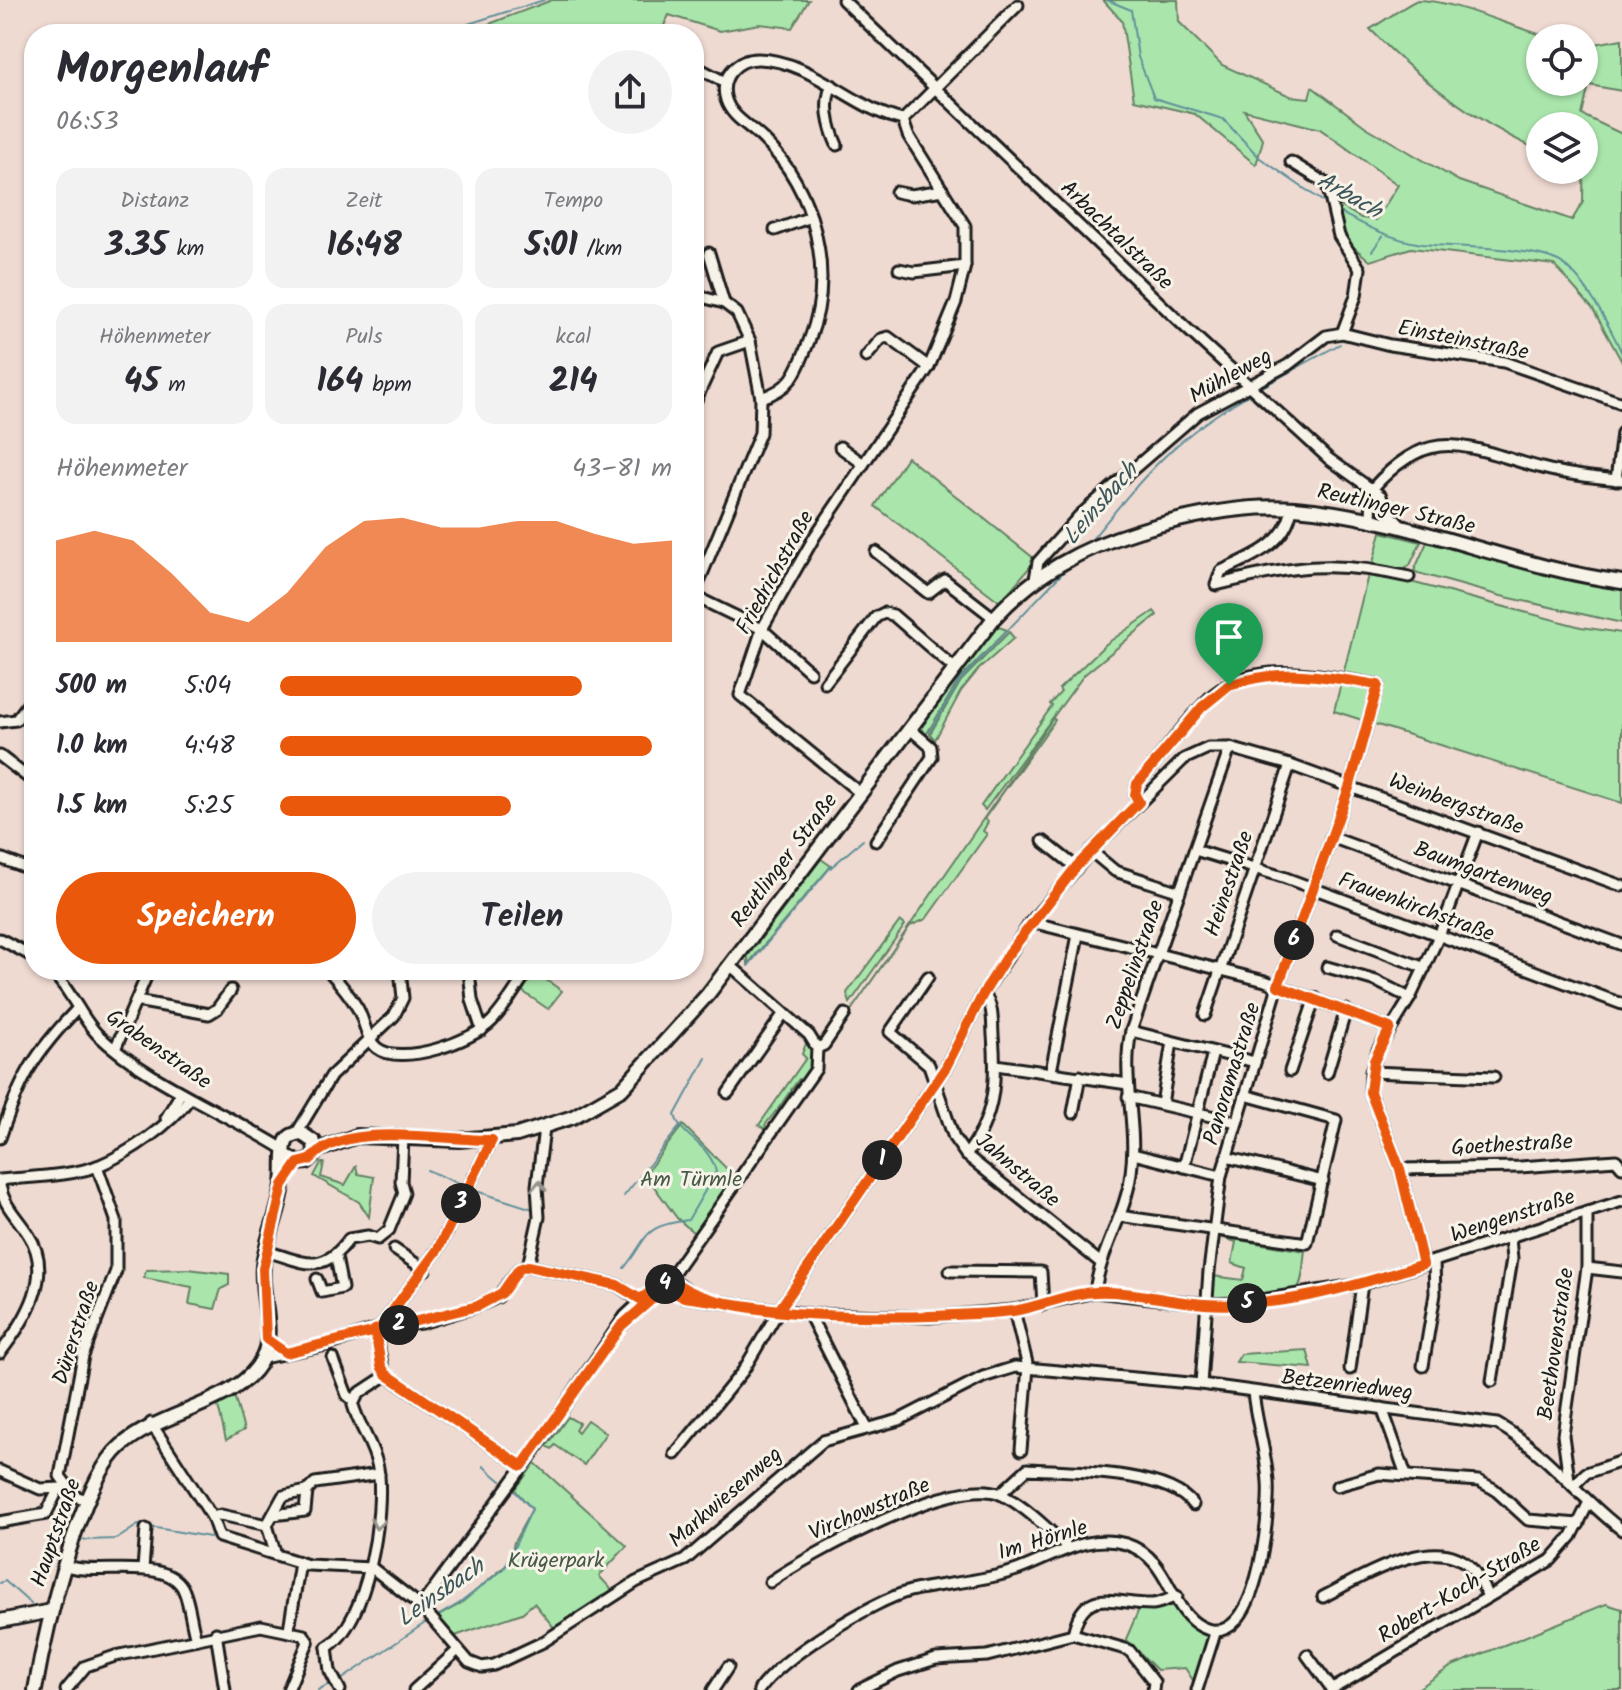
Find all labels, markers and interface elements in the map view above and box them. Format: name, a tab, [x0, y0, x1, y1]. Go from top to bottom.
map controls	[1526, 24, 1598, 184]
button: locate	[1526, 24, 1598, 96]
text: Morgenlauf	[56, 36, 267, 106]
button: share	[588, 50, 672, 134]
text: 06:53	[56, 101, 119, 143]
button: layers	[1526, 112, 1598, 184]
water label: Arbach	[1309, 162, 1391, 231]
street label: Arbachtalstraße	[1051, 172, 1181, 300]
text: Distanz	[120, 184, 189, 219]
text: Zeit	[345, 184, 383, 219]
text: Tempo	[543, 184, 603, 219]
text: 3.35	[105, 219, 168, 273]
text: 16:48	[326, 219, 402, 273]
text: 5:01	[524, 219, 578, 273]
text: km	[168, 232, 204, 267]
text: /km	[578, 232, 622, 267]
street label: Einsteinstraße	[1394, 311, 1532, 371]
text: Höhenmeter	[99, 320, 210, 355]
text: Puls	[345, 320, 383, 355]
text: kcal	[555, 320, 591, 355]
street label: Mühleweg	[1183, 340, 1279, 414]
text: 45	[124, 355, 159, 409]
text: 164	[316, 355, 363, 409]
text: 214	[549, 355, 598, 409]
text: m	[159, 368, 186, 403]
text: bpm	[363, 368, 412, 403]
text: Höhenmeter	[56, 448, 187, 490]
text: 43–81 m	[572, 448, 672, 490]
water label: Leinsbach	[1053, 452, 1150, 555]
street label: Reutlinger Straße	[1314, 475, 1479, 545]
street label: Friedrichstraße	[727, 504, 825, 642]
pin	[1195, 603, 1263, 685]
icon: arrive	[1207, 615, 1251, 659]
text: 500 m	[56, 665, 127, 707]
text: 5:04	[184, 665, 232, 707]
text: 1.0 km	[56, 725, 127, 767]
text: 4:48	[184, 725, 235, 767]
street label: Weinbergstraße	[1384, 764, 1529, 846]
text: 1.5 km	[56, 785, 127, 827]
text: 5:25	[184, 785, 233, 827]
street label: Reutlinger Straße	[723, 786, 848, 936]
street label: Heinestraße	[1196, 826, 1264, 942]
street label: Baumgartenweg	[1409, 833, 1557, 915]
street label: Frauenkirchstraße	[1333, 864, 1499, 953]
button: Speichern	[56, 872, 356, 964]
button: Teilen	[372, 872, 672, 964]
street label: Zeppelinstraße	[1097, 895, 1175, 1035]
pin: 6	[1274, 920, 1314, 960]
text: 6	[1288, 922, 1300, 957]
street label: Panoramastraße	[1195, 998, 1271, 1150]
street label: Grabenstraße	[98, 1001, 218, 1100]
street label: Jahnstraße	[967, 1125, 1068, 1217]
street label: Goethestraße	[1450, 1125, 1574, 1167]
pin: 1	[862, 1140, 902, 1180]
text: 1	[879, 1142, 885, 1177]
park label: Am Türmle	[640, 1163, 742, 1198]
one-way arrow	[530, 1179, 547, 1192]
street label: Wengenstraße	[1446, 1180, 1580, 1254]
pin: 3	[441, 1183, 481, 1223]
text: 3	[455, 1185, 467, 1220]
pin: 4	[645, 1264, 685, 1304]
text: 4	[659, 1266, 671, 1301]
street label: Beethovenstraße	[1529, 1266, 1585, 1422]
street label: Dürerstraße	[44, 1276, 110, 1390]
pin: 5	[1227, 1283, 1267, 1323]
text: 5	[1241, 1285, 1253, 1320]
pin: 2	[379, 1305, 419, 1345]
text: 2	[393, 1307, 405, 1342]
street label: Betzenriedweg	[1279, 1361, 1415, 1411]
street label: Markwiesenweg	[661, 1438, 791, 1558]
street label: Virchowstraße	[804, 1469, 936, 1551]
street label: Hauptstraße	[22, 1474, 92, 1592]
street label: Im Hörnle	[994, 1511, 1092, 1571]
one-way arrow	[369, 1517, 386, 1531]
street label: Robert-Koch-Straße	[1372, 1528, 1549, 1654]
park label: Krügerpark	[508, 1544, 605, 1579]
water label: Leinsbach	[389, 1547, 495, 1638]

